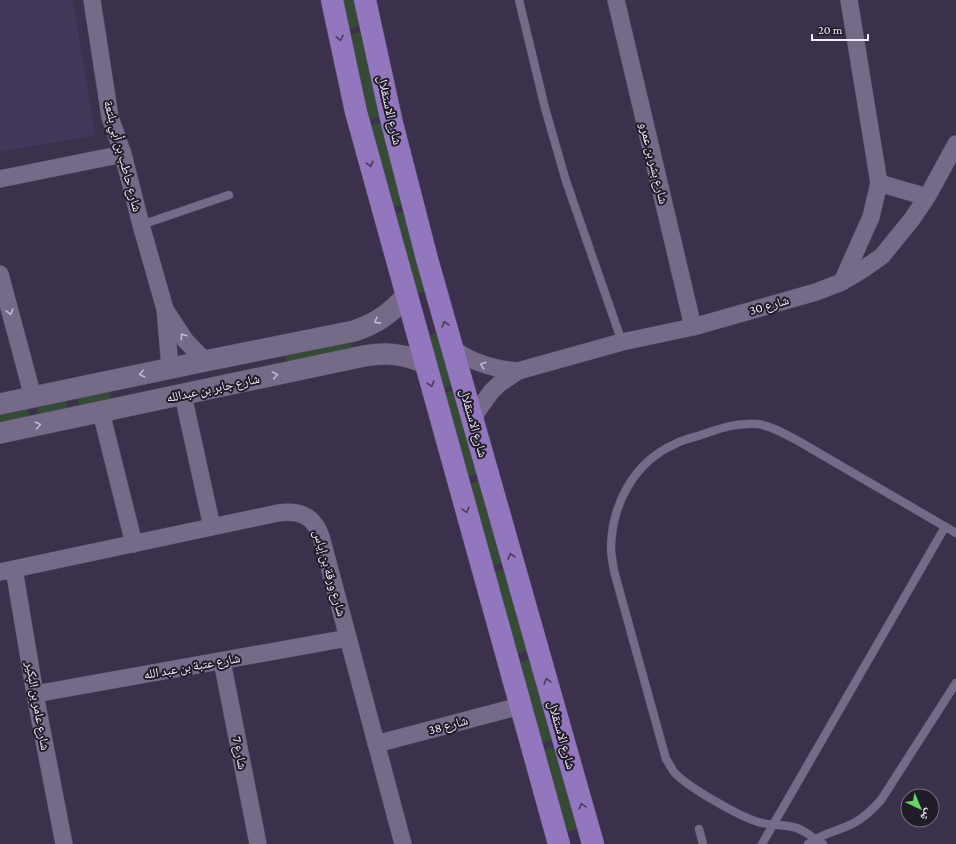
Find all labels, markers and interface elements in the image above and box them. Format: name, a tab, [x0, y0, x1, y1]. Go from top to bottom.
scale bar	[812, 16, 868, 42]
text: 20 m	[818, 23, 843, 37]
one-way arrow	[335, 35, 343, 41]
street label: شارع الاستقلال	[373, 74, 405, 147]
street label: شارع حاطب بن أبي بلتعة	[98, 99, 145, 214]
street label: شارع بشر بن عمرو	[635, 120, 671, 206]
one-way arrow	[365, 161, 374, 168]
street label: شارع 30	[747, 292, 791, 320]
one-way arrow	[5, 308, 14, 315]
one-way arrow	[374, 317, 381, 324]
one-way arrow	[441, 320, 450, 327]
one-way arrow	[181, 334, 188, 341]
one-way arrow	[480, 361, 487, 369]
one-way arrow	[139, 369, 145, 377]
street label: شارع جابر بن عبدالله	[165, 371, 261, 407]
one-way arrow	[272, 371, 278, 379]
one-way arrow	[426, 381, 435, 388]
street label: شارع الاستقلال	[455, 387, 491, 460]
one-way arrow	[35, 422, 41, 430]
one-way arrow	[461, 506, 470, 513]
street label: شارع ورقة بن إياس	[309, 528, 350, 619]
one-way arrow	[507, 553, 516, 560]
street label: شارع عتبة بن عبد الله	[142, 650, 242, 684]
street label: شارع عامر بن البكير	[21, 659, 53, 752]
one-way arrow	[543, 678, 552, 685]
street label: شارع الاستقلال	[543, 699, 579, 772]
street label: شارع 38	[427, 713, 470, 739]
street label: شارع 7	[228, 735, 251, 771]
north arrow	[900, 788, 940, 828]
one-way arrow	[578, 803, 587, 810]
text: ش	[917, 805, 935, 824]

